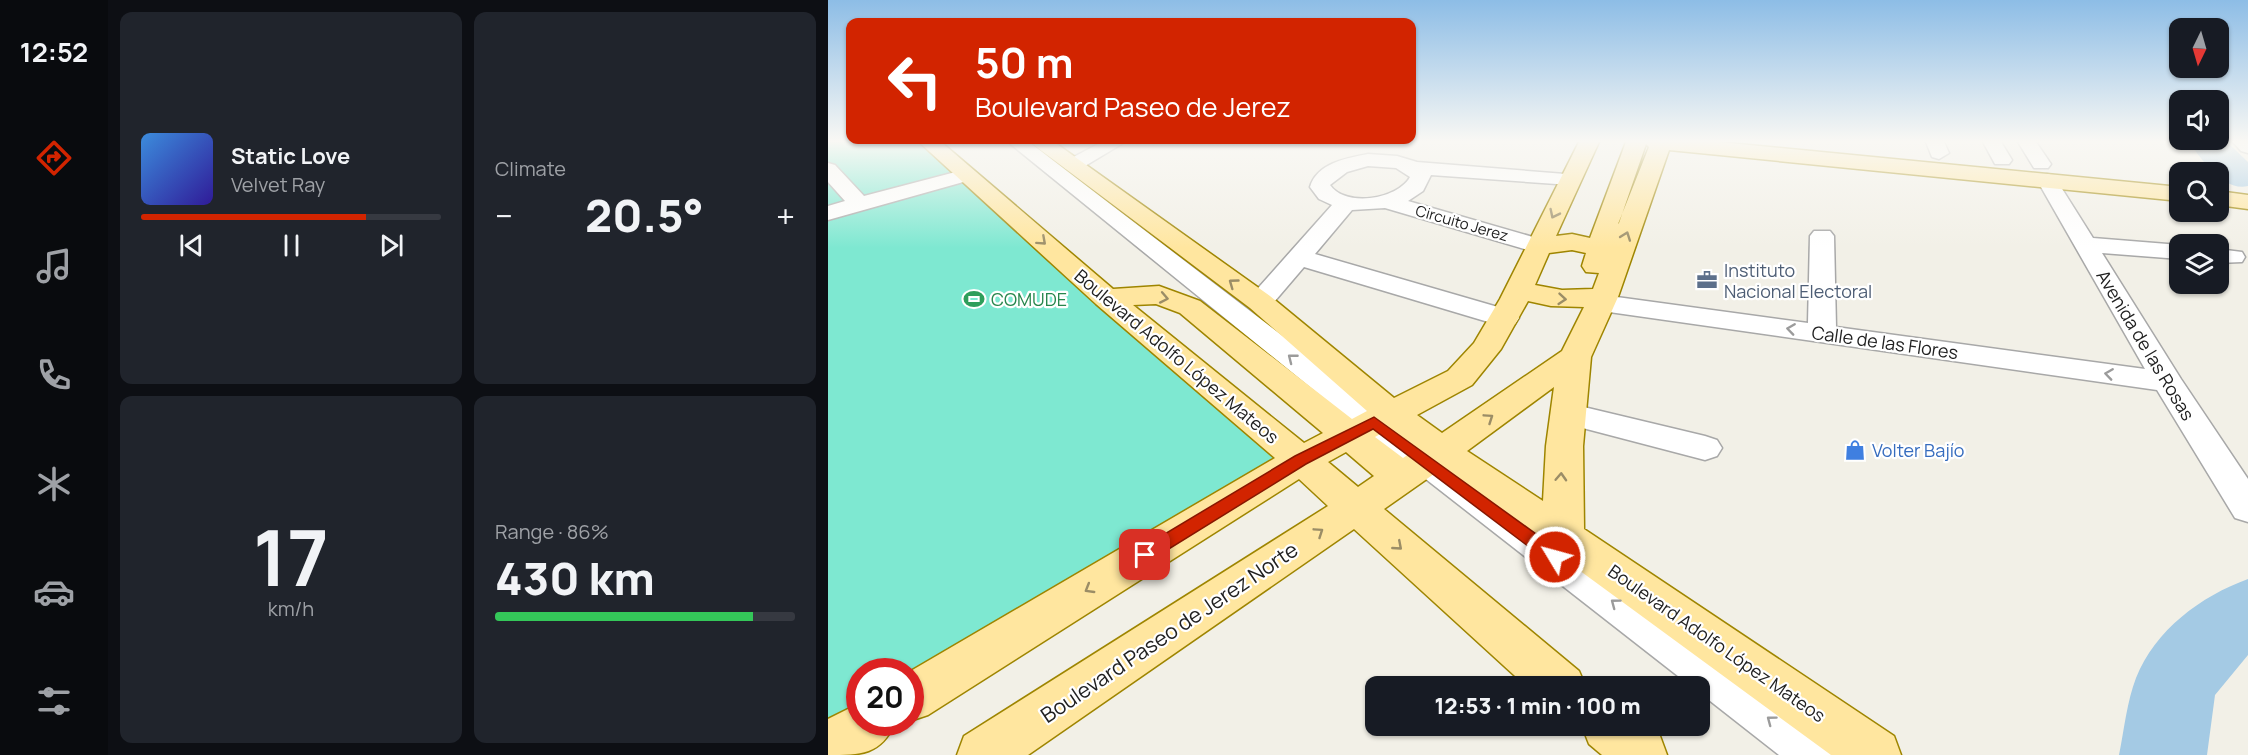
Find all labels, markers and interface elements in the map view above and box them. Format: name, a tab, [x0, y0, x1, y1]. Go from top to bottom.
north arrow	[2169, 18, 2229, 78]
map controls	[2169, 18, 2229, 294]
text: 12:52	[20, 33, 88, 70]
text: 50 m	[975, 33, 1073, 91]
icon: left	[876, 42, 954, 120]
text: Boulevard Paseo de Jerez	[975, 88, 1291, 125]
button: sound	[2169, 90, 2229, 150]
icon: directions	[33, 137, 75, 179]
text: Static Love	[231, 141, 350, 171]
text: Climate	[495, 155, 566, 182]
button: search	[2169, 162, 2229, 222]
text: Velvet Ray	[231, 171, 325, 198]
text: 20.5°	[585, 184, 704, 246]
text: −	[495, 193, 513, 238]
text: +	[776, 193, 795, 238]
street label: Circuito Jerez	[1413, 200, 1511, 246]
one-way arrow	[1550, 207, 1562, 218]
icon: previous	[175, 229, 208, 262]
icon: pause	[275, 229, 308, 262]
icon: next	[375, 229, 408, 262]
one-way arrow	[1619, 231, 1632, 242]
one-way arrow	[1035, 234, 1046, 245]
button: layers	[2169, 234, 2229, 294]
icon: music	[33, 245, 75, 287]
place label: Instituto Nacional Electoral	[1724, 258, 1872, 303]
street label: Boulevard Adolfo López Mateos	[1070, 263, 1284, 449]
street label: Avenida de las Rosas	[2091, 265, 2201, 425]
office icon: Instituto Nacional Electoral	[1695, 268, 1719, 292]
one-way arrow	[1228, 279, 1239, 290]
sports icon: COMUDE	[962, 287, 986, 311]
place label: COMUDE	[991, 287, 1067, 311]
one-way arrow	[1158, 291, 1168, 304]
one-way arrow	[1557, 292, 1566, 305]
street label: Calle de las Flores	[1810, 320, 1960, 364]
one-way arrow	[1787, 323, 1796, 335]
icon: phone	[33, 354, 75, 396]
one-way arrow	[1287, 355, 1298, 366]
one-way arrow	[2104, 369, 2114, 381]
one-way arrow	[1483, 414, 1494, 425]
shop icon: Volter Bajío	[1843, 438, 1867, 462]
place label: Volter Bajío	[1872, 438, 1965, 462]
icon: climate	[33, 463, 75, 505]
one-way arrow	[1554, 473, 1567, 482]
text: 17	[253, 503, 329, 609]
text: Range · 86%	[495, 518, 609, 545]
position arrow	[1523, 525, 1587, 589]
one-way arrow	[1312, 528, 1323, 539]
pin	[1119, 529, 1170, 580]
street label: Boulevard Paseo de Jerez Norte	[1035, 535, 1303, 729]
icon: arrive	[1128, 538, 1161, 571]
one-way arrow	[1391, 539, 1402, 550]
text: 430 km	[495, 547, 655, 609]
street label: Boulevard Adolfo López Mateos	[1604, 559, 1830, 727]
icon: car	[33, 571, 75, 613]
one-way arrow	[1085, 581, 1095, 593]
text: km/h	[268, 595, 314, 622]
one-way arrow	[1610, 599, 1621, 610]
speed limit sign: 20	[846, 658, 924, 736]
icon: filters	[33, 680, 75, 722]
text: 12:53 · 1 min · 100 m	[1434, 691, 1641, 721]
one-way arrow	[1766, 716, 1777, 727]

